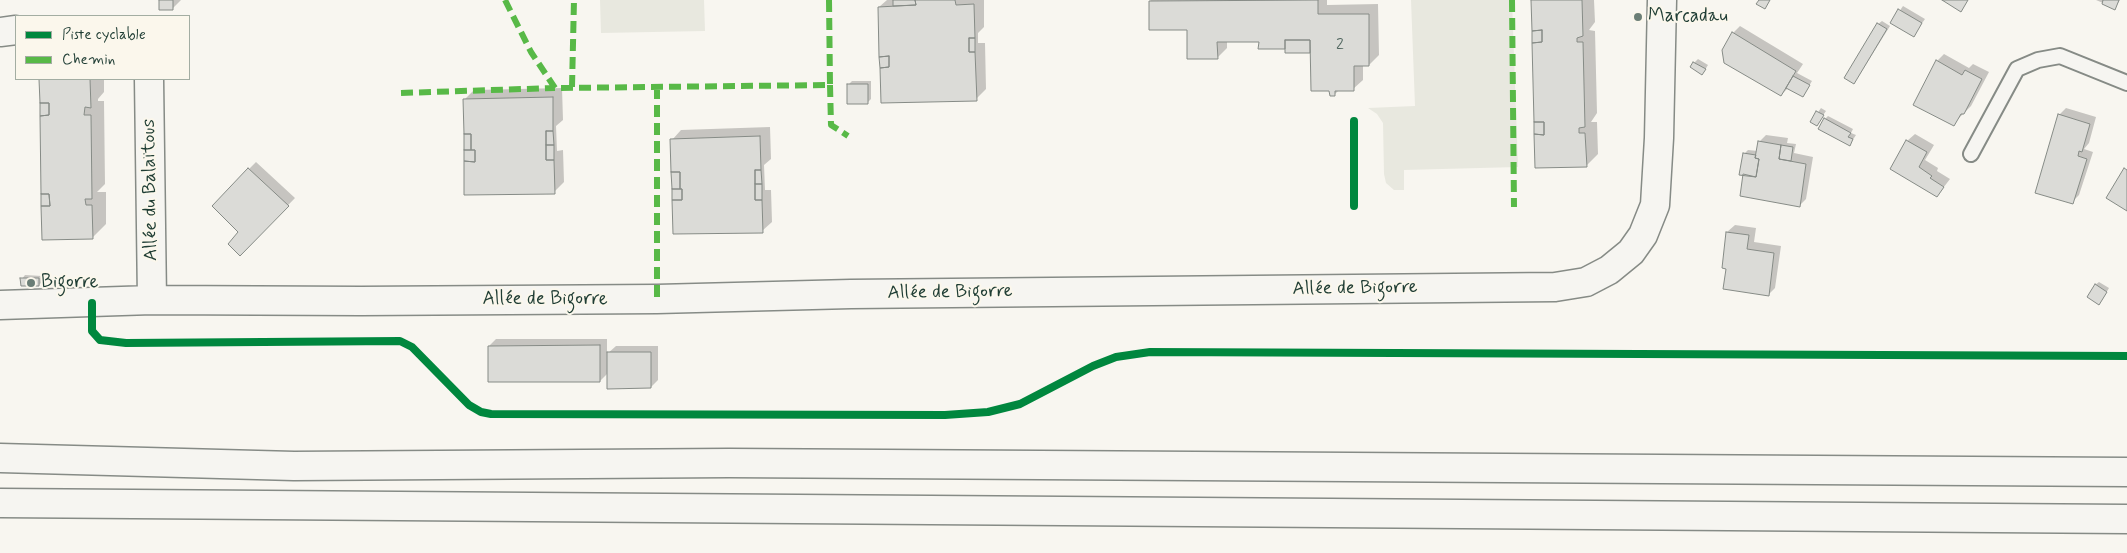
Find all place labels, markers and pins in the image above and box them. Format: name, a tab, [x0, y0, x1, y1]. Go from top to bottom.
place label: Marcadau	[1648, 6, 1728, 28]
marker: Marcadau	[1632, 11, 1644, 23]
place label: Bigorre	[41, 272, 98, 294]
marker: Bigorre	[25, 277, 37, 289]

